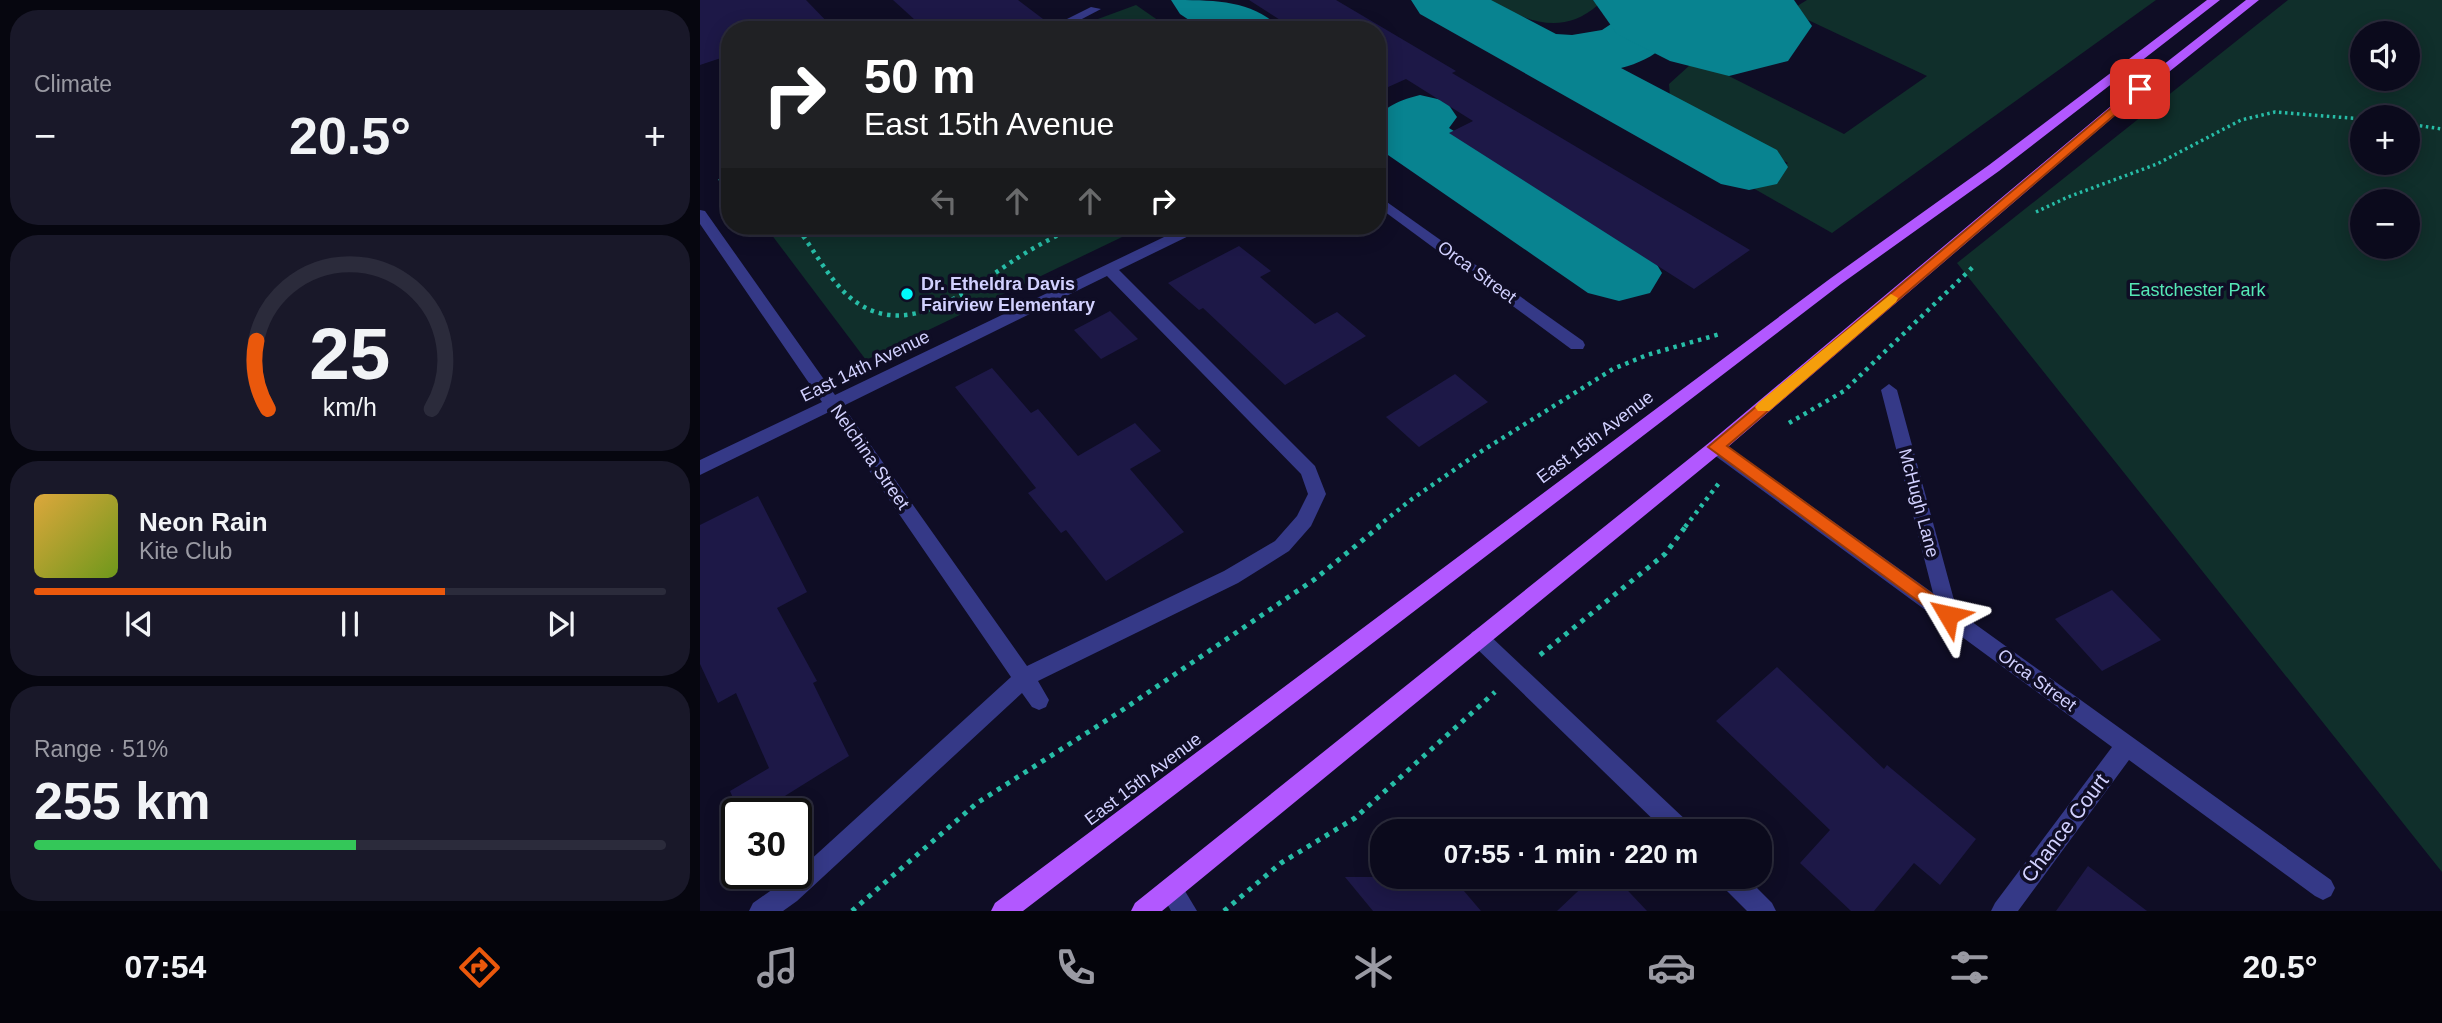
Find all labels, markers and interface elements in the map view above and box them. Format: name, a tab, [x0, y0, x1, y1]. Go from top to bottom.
map controls	[2350, 21, 2420, 259]
button: sound	[2350, 21, 2420, 91]
icon: right	[749, 49, 840, 140]
text: 50 m	[864, 49, 976, 103]
pin	[2110, 59, 2170, 119]
icon: arrive	[2121, 70, 2159, 108]
text: Climate	[34, 71, 112, 97]
button: +	[2350, 105, 2420, 175]
text: East 15th Avenue	[864, 106, 1114, 142]
text: 20.5°	[289, 107, 411, 165]
text: −	[34, 115, 56, 157]
text: +	[644, 115, 666, 157]
icon: left	[925, 182, 963, 220]
icon: ahead	[998, 182, 1036, 220]
icon: ahead	[1071, 182, 1109, 220]
icon: right	[1144, 182, 1182, 220]
button: −	[2350, 189, 2420, 259]
street label: Orca Street	[1434, 237, 1520, 307]
place label: Dr. Etheldra Davis Fairview Elementary	[921, 274, 1095, 315]
park label: Eastchester Park	[2128, 280, 2267, 300]
marker: Dr. Etheldra Davis Fairview Elementary	[899, 286, 915, 302]
text: 25	[310, 313, 390, 394]
street label: East 14th Avenue	[797, 326, 933, 406]
street label: East 15th Avenue	[1533, 387, 1657, 487]
text: km/h	[323, 393, 377, 421]
street label: Nelchina Street	[827, 401, 913, 513]
street label: McHugh Lane	[1895, 446, 1943, 560]
text: Neon Rain	[139, 507, 268, 537]
text: Kite Club	[139, 538, 232, 564]
position arrow	[1911, 578, 1985, 652]
icon: previous	[120, 605, 158, 643]
icon: pause	[331, 605, 369, 643]
icon: next	[542, 605, 580, 643]
street label: Orca Street	[1994, 645, 2080, 715]
street label: East 15th Avenue	[1081, 729, 1205, 829]
text: Range · 51%	[34, 736, 168, 762]
street label: Chance Court	[2016, 769, 2113, 886]
text: 255 km	[34, 772, 210, 830]
speed limit sign: 30	[721, 798, 812, 889]
text: 07:55 · 1 min · 220 m	[1444, 839, 1698, 869]
icon: directions	[455, 943, 504, 992]
icon: music	[753, 943, 802, 992]
icon: phone	[1051, 943, 1100, 992]
icon: climate	[1349, 943, 1398, 992]
icon: car	[1647, 943, 1696, 992]
icon: filters	[1945, 943, 1994, 992]
text: 07:54	[124, 949, 206, 985]
text: 20.5°	[2242, 949, 2317, 985]

